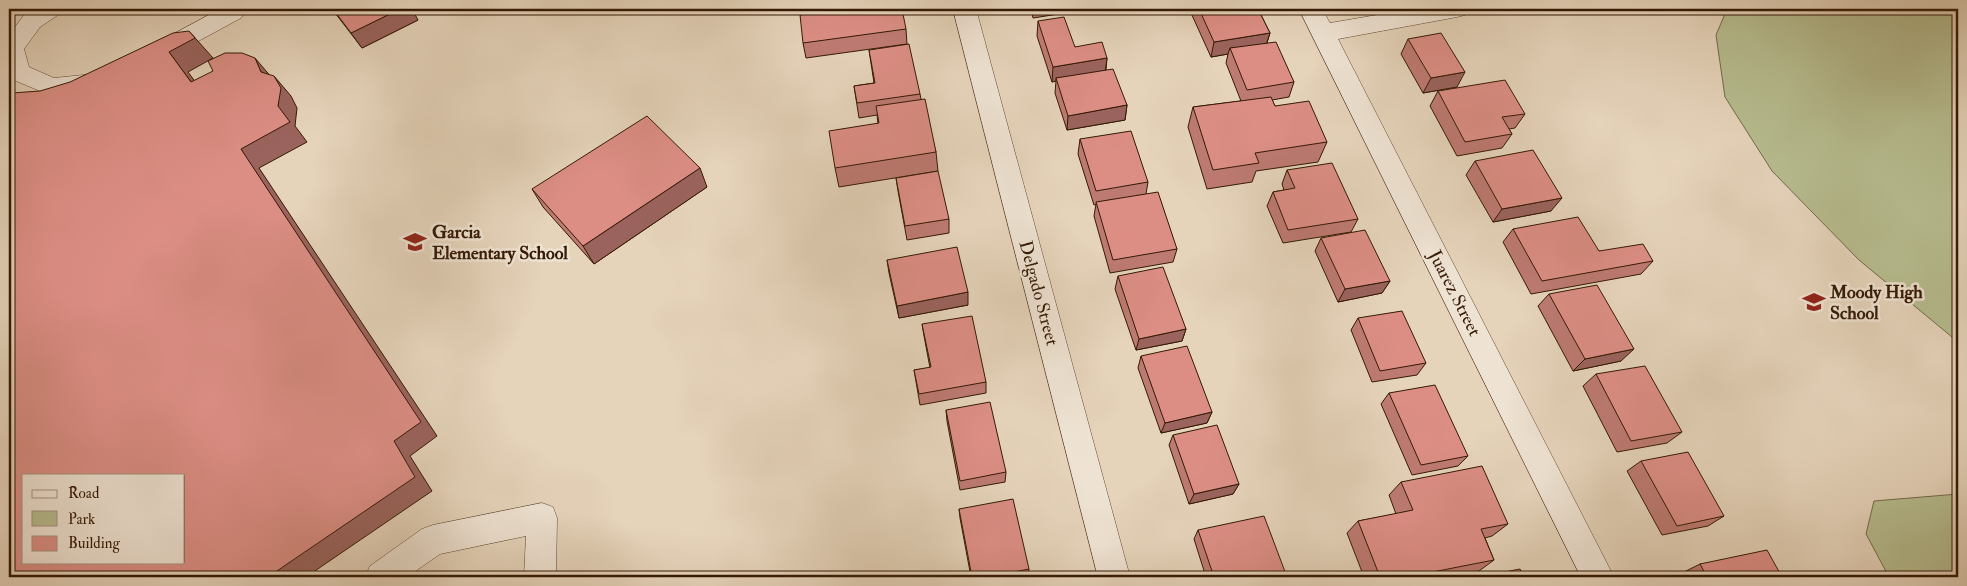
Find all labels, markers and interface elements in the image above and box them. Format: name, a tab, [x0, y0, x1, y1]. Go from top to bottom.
place label: Garcia Elementary School	[432, 221, 568, 265]
school or university icon: Garcia Elementary School	[402, 229, 428, 255]
street label: Delgado Street	[1013, 238, 1064, 348]
street label: Juarez Street	[1423, 245, 1486, 340]
place label: Moody High School	[1829, 281, 1923, 325]
school or university icon: Moody High School	[1801, 289, 1827, 315]
legend	[22, 474, 185, 564]
text: Road	[68, 484, 100, 503]
text: Park	[68, 510, 95, 529]
text: Building	[68, 534, 120, 553]

